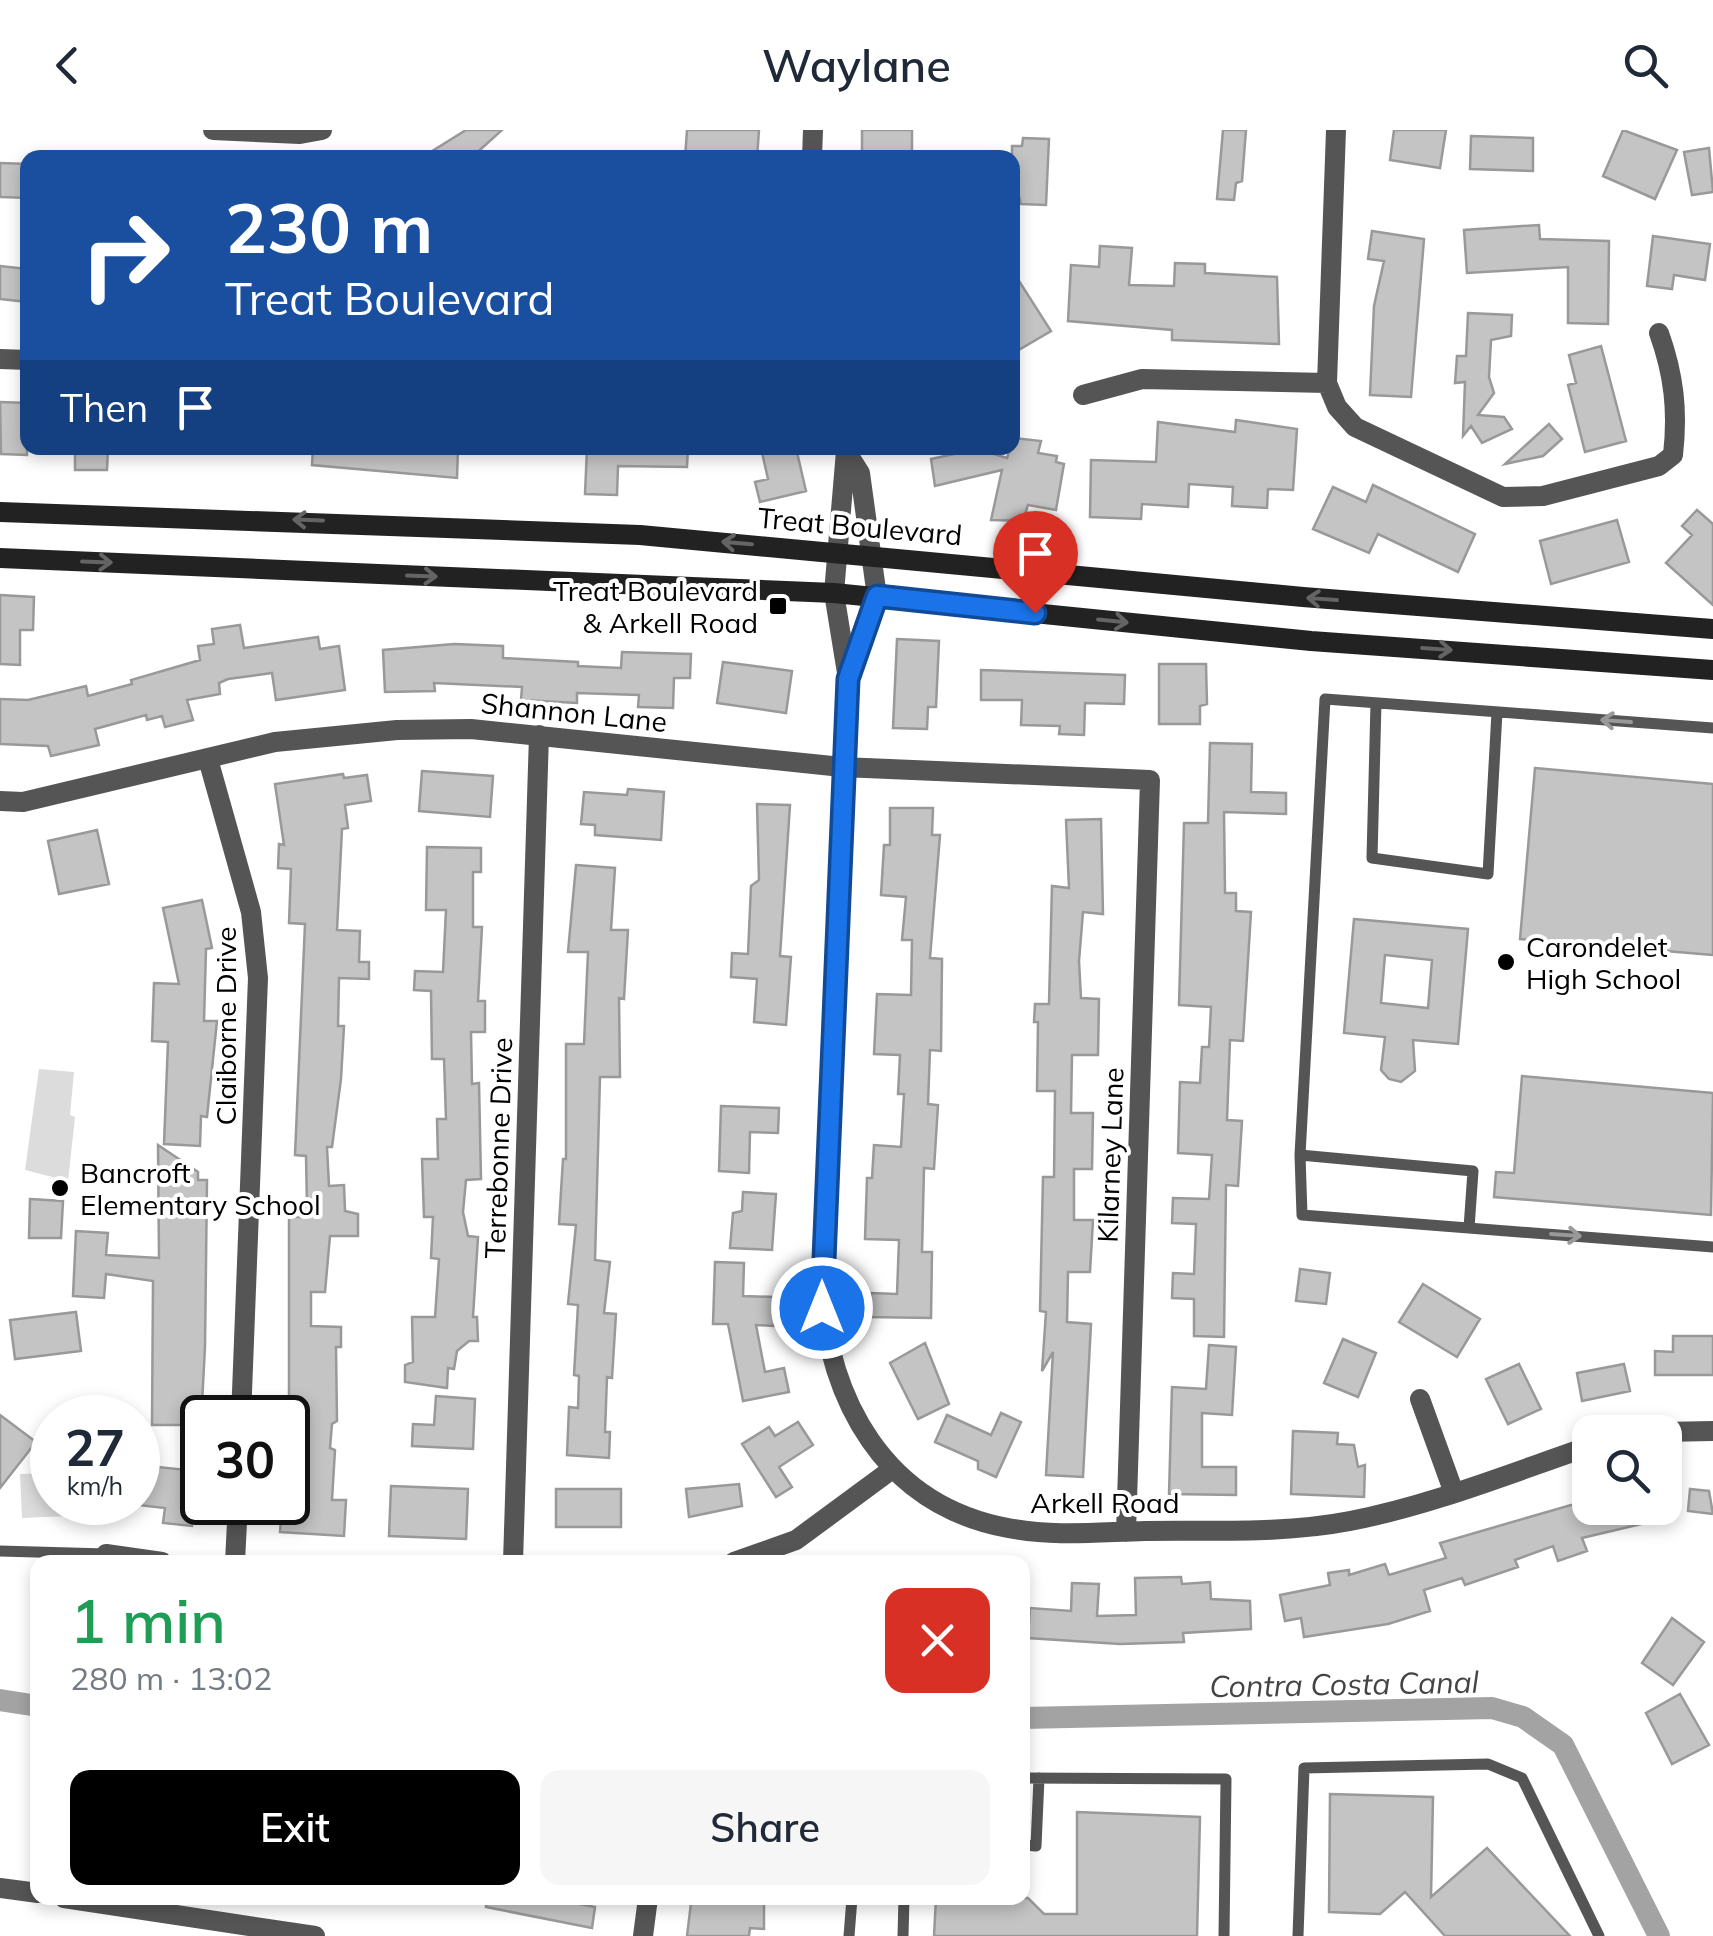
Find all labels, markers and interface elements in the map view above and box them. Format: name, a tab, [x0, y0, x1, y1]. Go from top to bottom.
text: Waylane	[762, 37, 951, 93]
icon: back	[40, 38, 95, 93]
icon: search	[1618, 38, 1673, 93]
text: 230 m	[225, 183, 433, 271]
icon: right	[60, 190, 190, 320]
text: Treat Boulevard	[225, 270, 554, 326]
icon: arrive	[168, 380, 223, 435]
text: Then	[60, 384, 148, 432]
street label: Treat Boulevard	[756, 500, 964, 552]
one-way arrow	[292, 511, 324, 530]
pin	[993, 511, 1078, 614]
icon: arrive	[1008, 526, 1063, 581]
one-way arrow	[722, 533, 754, 552]
one-way arrow	[81, 553, 113, 572]
one-way arrow	[406, 567, 438, 586]
place label: Treat Boulevard & Arkell Road	[553, 573, 758, 640]
one-way arrow	[1307, 589, 1339, 608]
marker: Treat Boulevard & Arkell Road	[767, 595, 789, 617]
one-way arrow	[1097, 611, 1129, 630]
one-way arrow	[1421, 639, 1453, 658]
street label: Shannon Lane	[479, 685, 669, 739]
one-way arrow	[1600, 711, 1632, 730]
street label: Claiborne Drive	[208, 927, 243, 1125]
place label: Carondelet High School	[1526, 929, 1681, 996]
marker: Carondelet High School	[1495, 951, 1517, 973]
street label: Terrebonne Drive	[477, 1037, 519, 1259]
street label: Kilarney Lane	[1089, 1067, 1131, 1243]
place label: Bancroft Elementary School	[80, 1155, 321, 1222]
marker: Bancroft Elementary School	[49, 1177, 71, 1199]
one-way arrow	[1550, 1226, 1582, 1245]
position arrow	[770, 1256, 874, 1360]
speed limit sign: 30	[180, 1395, 310, 1525]
map controls	[1572, 1415, 1682, 1525]
button: search	[1572, 1415, 1682, 1525]
text: 27	[65, 1416, 125, 1479]
text: km/h	[67, 1470, 123, 1501]
street label: Arkell Road	[1030, 1485, 1180, 1520]
text: 1 min	[70, 1583, 226, 1658]
button: close	[885, 1588, 990, 1693]
text: 280 m · 13:02	[70, 1658, 272, 1698]
water label: Contra Costa Canal	[1209, 1663, 1480, 1705]
button: Exit	[70, 1770, 520, 1885]
button: Share	[540, 1770, 990, 1885]

